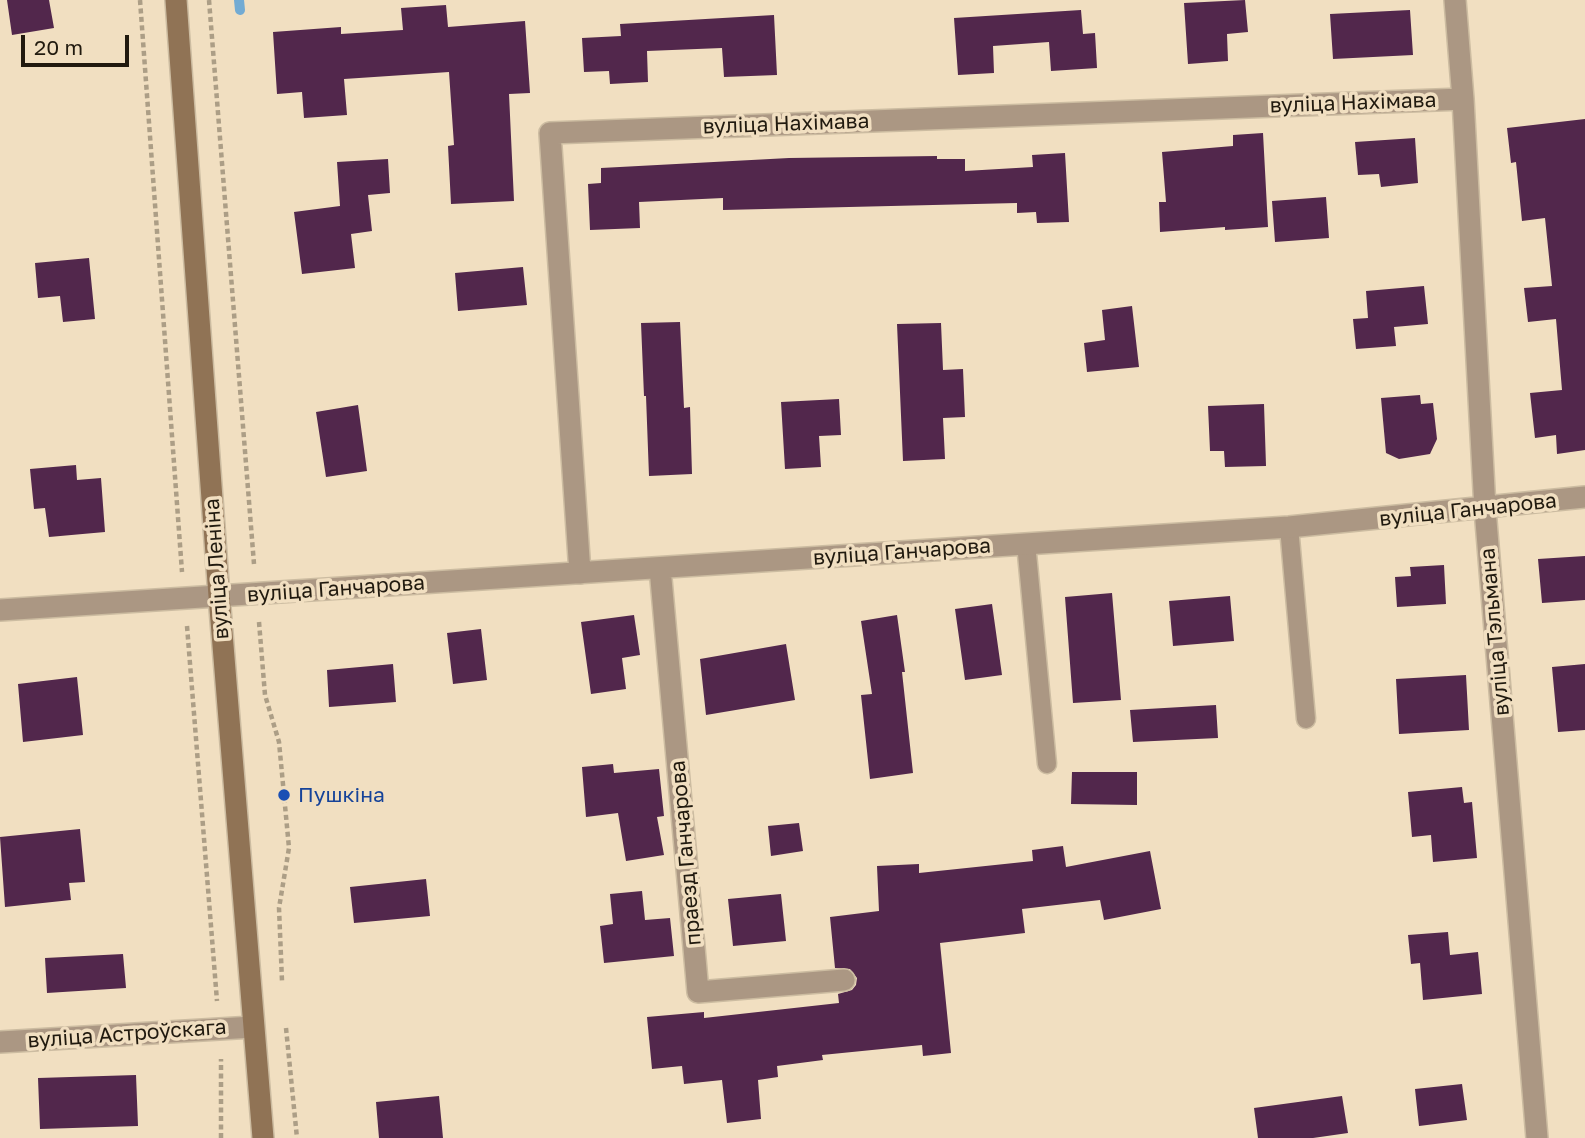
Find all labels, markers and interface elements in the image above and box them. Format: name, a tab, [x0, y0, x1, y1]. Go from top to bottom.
scale bar	[24, 21, 133, 65]
text: 20 m	[34, 34, 83, 60]
street label: вуліца Нахімава	[1269, 87, 1437, 119]
street label: вуліца Нахімава	[702, 108, 870, 140]
street label: вуліца Ганчарова	[1378, 488, 1558, 532]
street label: вуліца Леніна	[200, 498, 234, 640]
street label: вуліца Ганчарова	[812, 533, 992, 571]
street label: вуліца Тэльмана	[1475, 547, 1515, 717]
street label: вуліца Ганчарова	[246, 570, 426, 608]
street label: праезд Ганчарова	[665, 759, 707, 947]
place label: Пушкіна	[298, 782, 385, 808]
marker: Пушкіна	[276, 787, 292, 803]
street label: вуліца Астроўскага	[27, 1014, 227, 1054]

